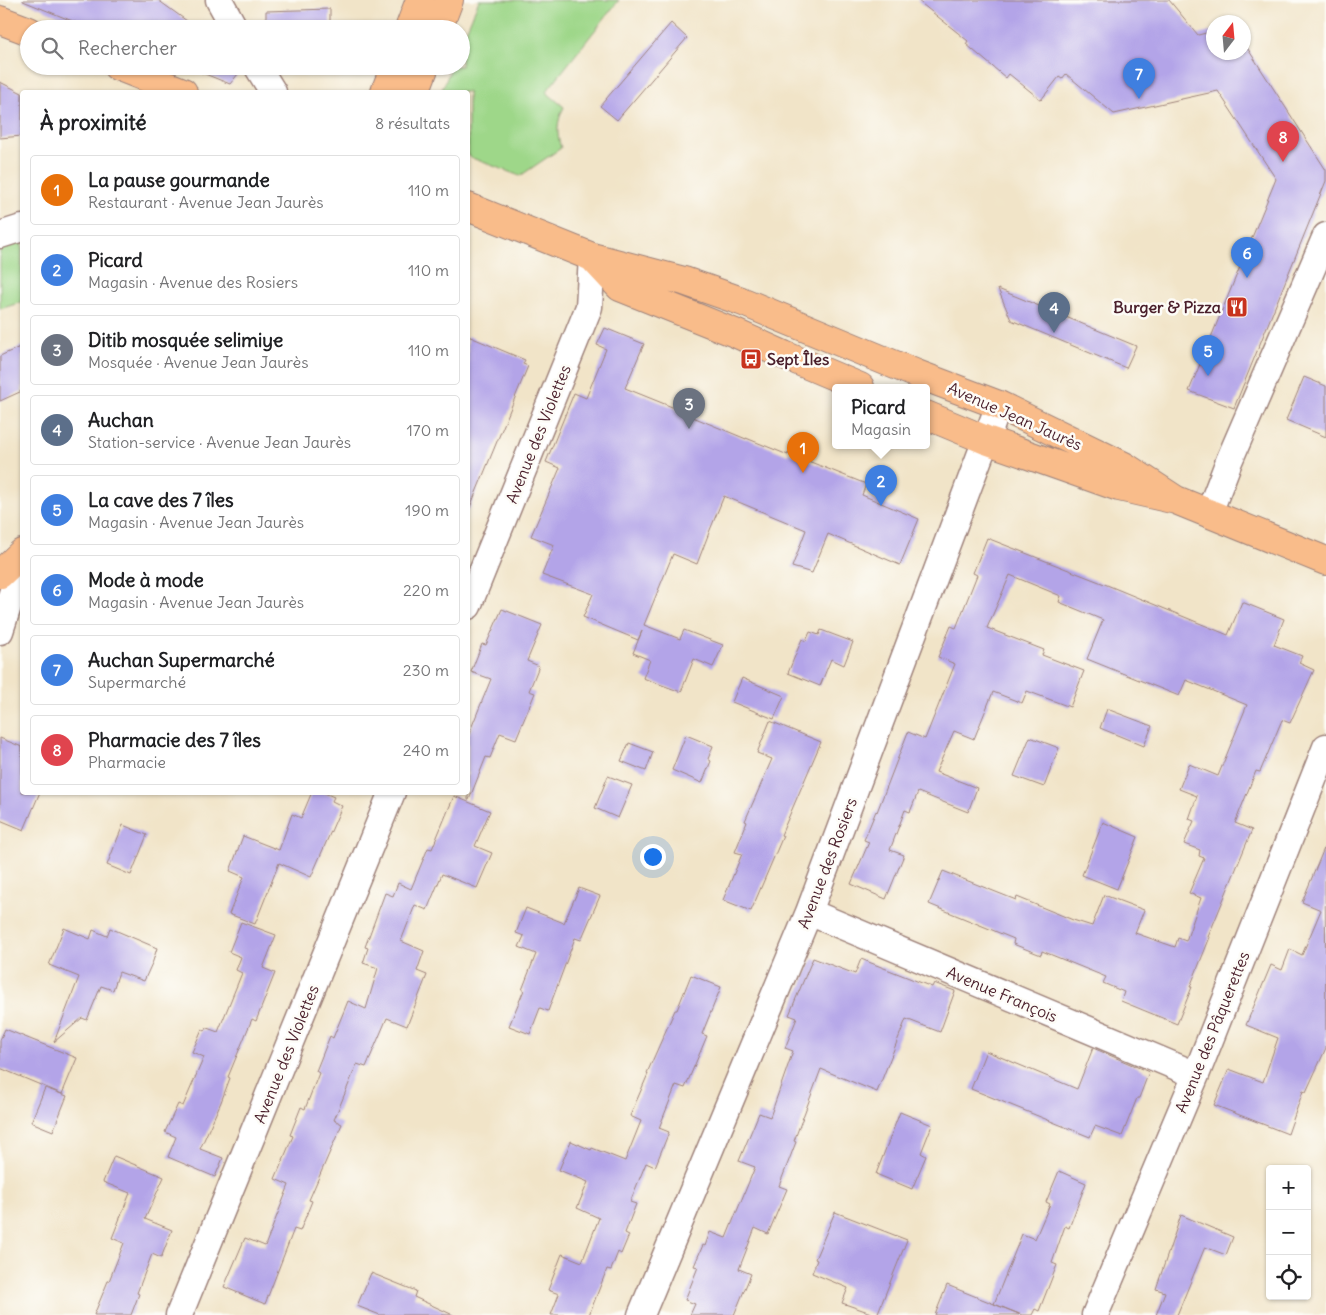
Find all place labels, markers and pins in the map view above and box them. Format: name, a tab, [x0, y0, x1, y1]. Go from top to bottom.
pin: 7	[1123, 58, 1155, 99]
pin: 8	[1267, 121, 1299, 162]
pin: 6	[1231, 237, 1263, 278]
pin: 4	[1038, 292, 1070, 333]
restaurant icon: Burger & Pizza	[1225, 295, 1249, 319]
place label: Burger & Pizza	[1113, 297, 1221, 318]
pin: 5	[1192, 335, 1224, 376]
bus stop icon: Sept Îles	[739, 347, 763, 371]
place label: Sept Îles	[767, 349, 829, 370]
pin: 3	[673, 388, 705, 429]
pin: 1	[787, 432, 819, 473]
pin: 2	[865, 465, 897, 506]

